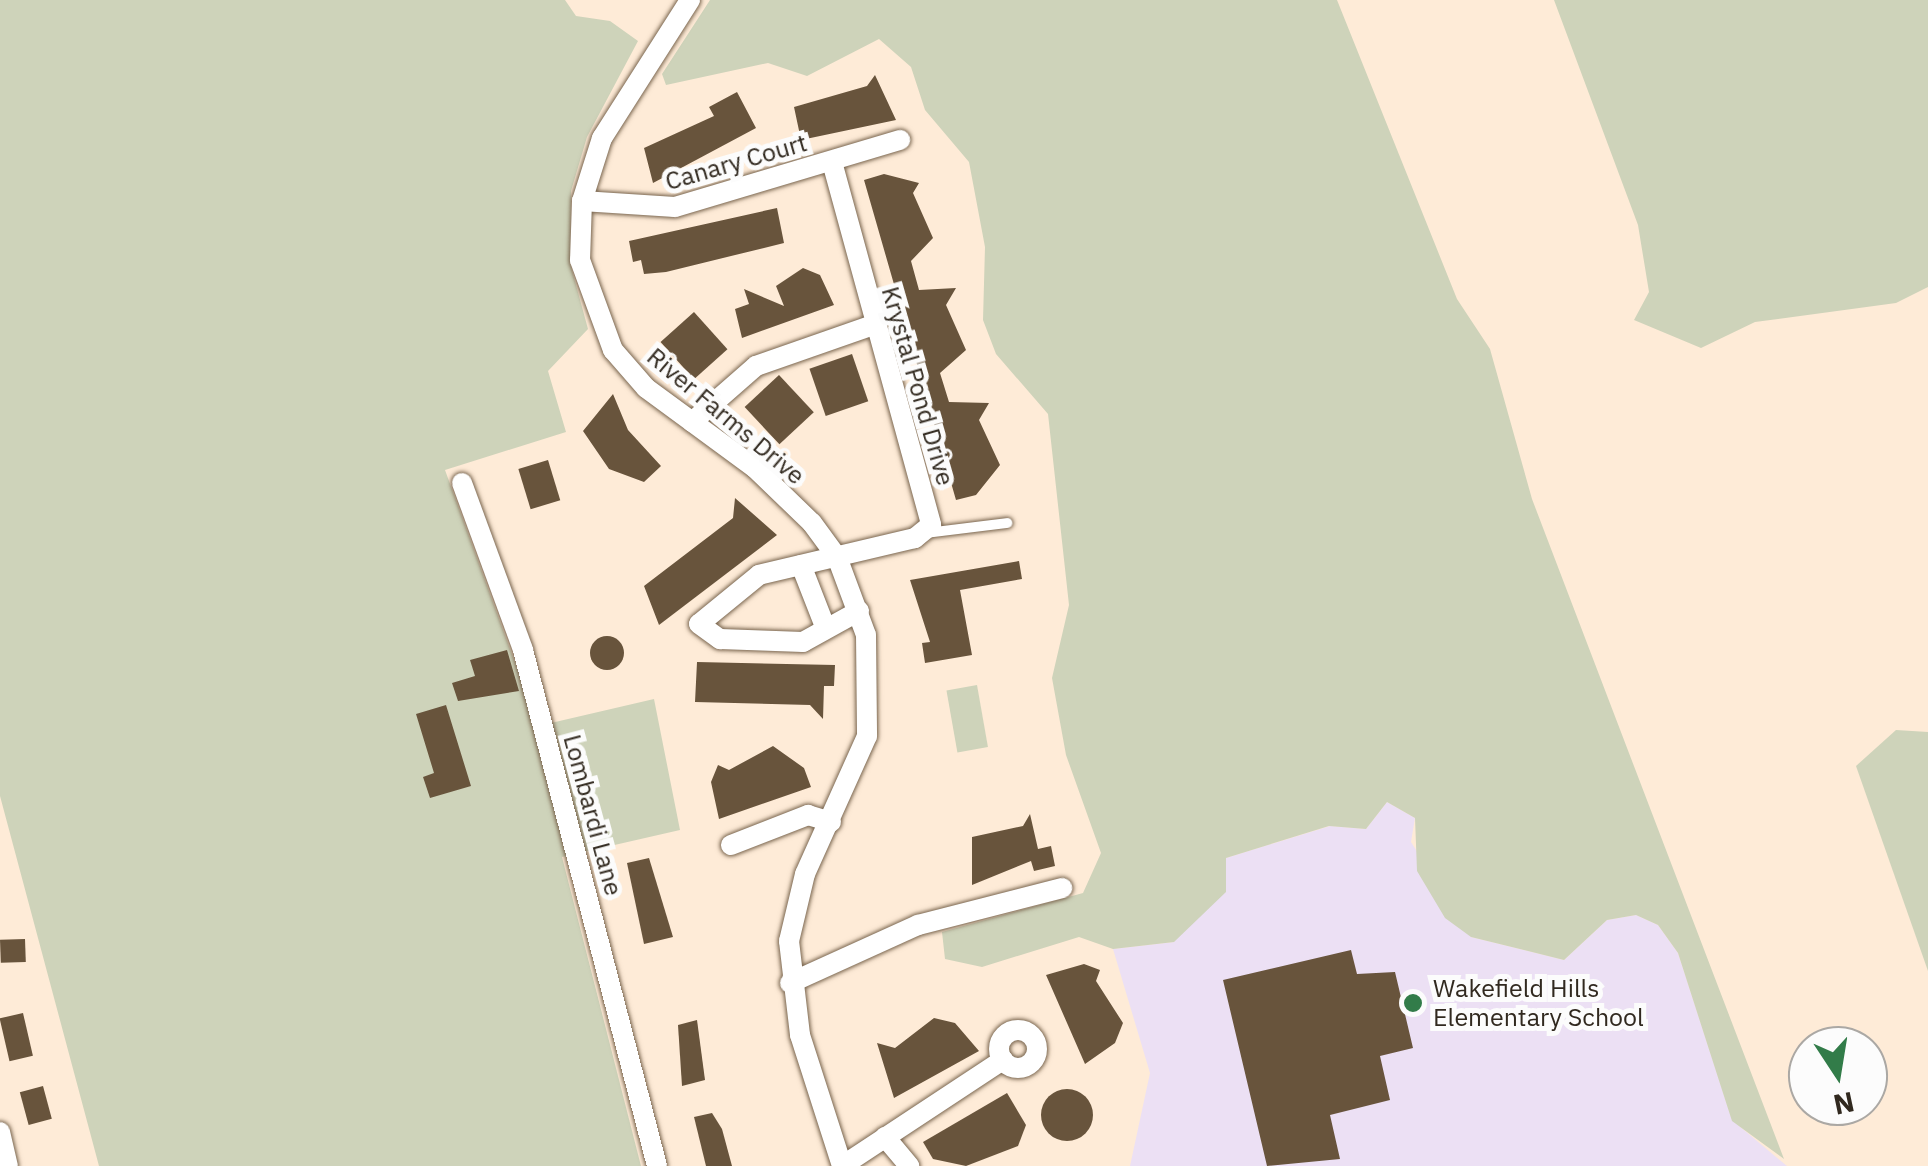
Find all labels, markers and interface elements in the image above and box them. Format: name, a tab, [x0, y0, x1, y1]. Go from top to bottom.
street label: Canary Court	[662, 127, 810, 197]
street label: Krystal Pond Drive	[875, 283, 961, 489]
street label: River Farms Drive	[641, 341, 811, 491]
street label: Lombardi Lane	[557, 731, 629, 899]
place label: Wakefield Hills Elementary School	[1433, 974, 1644, 1033]
marker: Wakefield Hills Elementary School	[1402, 992, 1424, 1014]
north arrow	[1788, 1026, 1888, 1126]
text: N	[1830, 1084, 1858, 1124]

